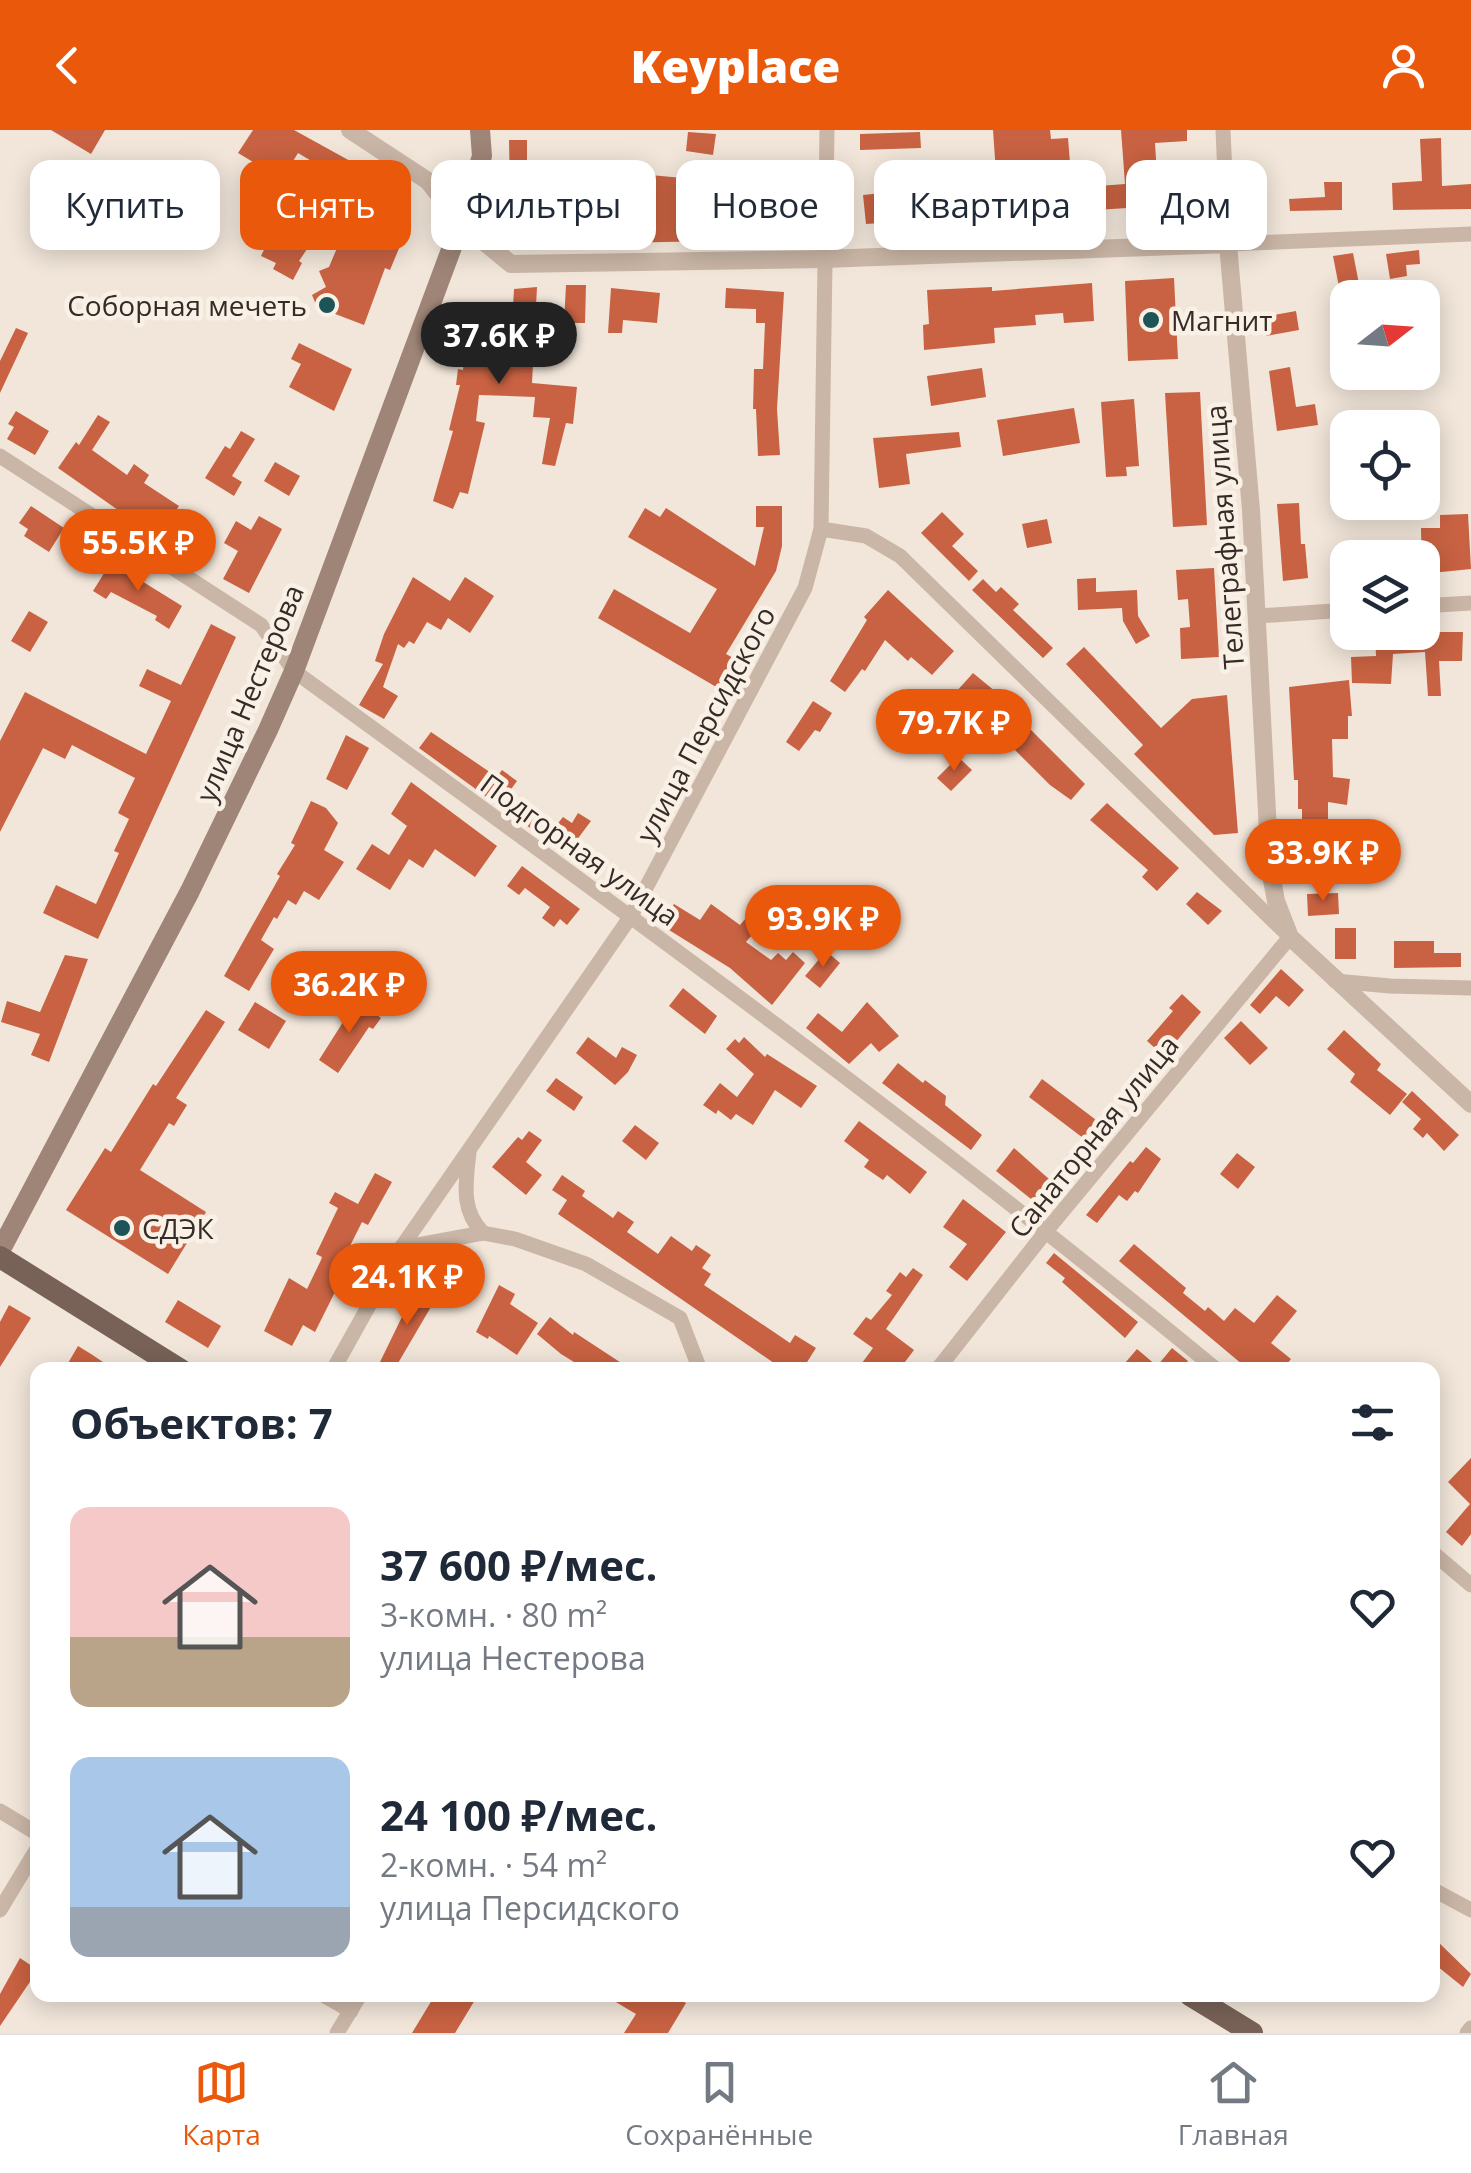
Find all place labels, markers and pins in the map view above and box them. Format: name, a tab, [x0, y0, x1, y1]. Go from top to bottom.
place label: Соборная мечеть	[67, 286, 307, 324]
marker: Соборная мечеть	[316, 294, 338, 316]
place label: Магнит	[1171, 301, 1273, 339]
pin: 37.6K ₽	[407, 302, 591, 387]
marker: Магнит	[1140, 309, 1162, 331]
pin: 55.5K ₽	[46, 509, 230, 594]
pin: 79.7K ₽	[862, 689, 1046, 774]
pin: 33.9K ₽	[1231, 819, 1415, 904]
pin: 93.9K ₽	[731, 885, 915, 970]
pin: 36.2K ₽	[257, 951, 441, 1036]
place label: СДЭК	[142, 1209, 214, 1247]
marker: СДЭК	[111, 1217, 133, 1239]
pin: 24.1K ₽	[315, 1243, 499, 1328]

